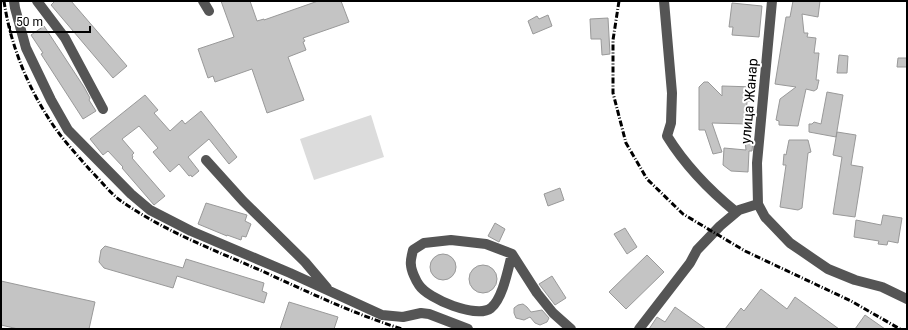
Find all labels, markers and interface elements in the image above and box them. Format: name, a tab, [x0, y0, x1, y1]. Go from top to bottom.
scale bar	[10, 8, 90, 34]
text: 50 m	[16, 15, 43, 29]
street label: улица Жанар	[737, 57, 761, 144]

